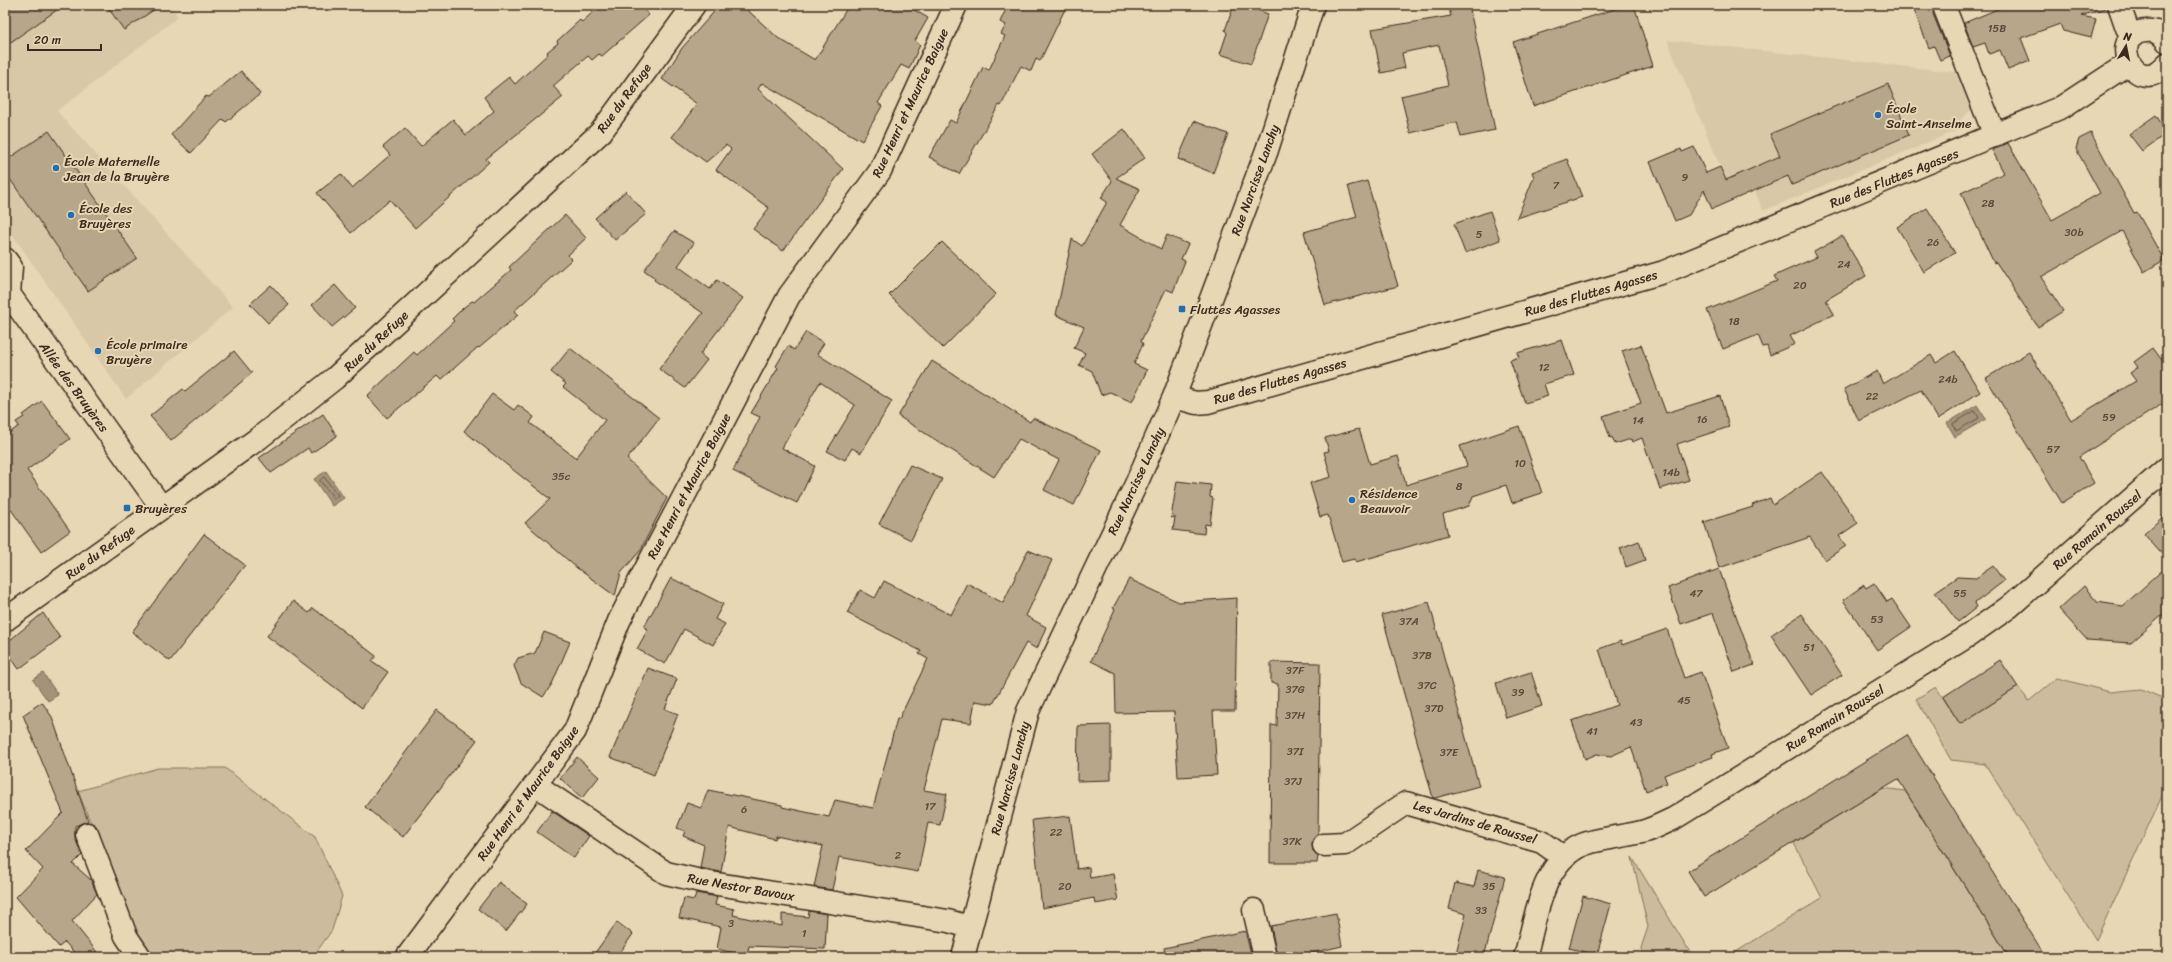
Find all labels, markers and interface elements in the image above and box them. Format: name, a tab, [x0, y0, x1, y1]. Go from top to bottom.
house number: 15B	[1988, 19, 2006, 38]
street label: Rue Henri et Maurice Baigue	[865, 24, 955, 182]
scale bar	[28, 26, 101, 52]
north arrow	[2106, 26, 2146, 66]
text: N	[2121, 26, 2133, 47]
text: 20 m	[34, 29, 61, 51]
street label: Rue du Refuge	[591, 58, 657, 138]
place label: École Saint-Anselme	[1886, 97, 1972, 135]
marker: École Saint-Anselme	[1873, 110, 1883, 120]
street label: Rue Narcisse Lanchy	[1224, 121, 1286, 239]
street label: Rue des Fluttes Agasses	[1826, 142, 1962, 214]
place label: École Maternelle Jean de la Bruyère	[63, 150, 169, 188]
marker: École Maternelle Jean de la Bruyère	[51, 163, 61, 173]
house number: 9	[1682, 168, 1689, 187]
house number: 7	[1553, 176, 1560, 195]
house number: 28	[1982, 194, 1995, 213]
place label: École des Bruyères	[79, 197, 133, 235]
marker: École des Bruyères	[66, 210, 76, 220]
house number: 30b	[2064, 223, 2084, 242]
house number: 5	[1476, 225, 1483, 244]
house number: 26	[1927, 233, 1939, 252]
house number: 24	[1837, 255, 1851, 274]
street label: Rue des Fluttes Agasses	[1522, 263, 1660, 323]
house number: 20	[1793, 276, 1807, 295]
place label: Fluttes Agasses	[1190, 298, 1281, 321]
marker: Fluttes Agasses	[1177, 304, 1187, 314]
street label: Rue du Refuge	[338, 305, 414, 377]
house number: 18	[1728, 312, 1740, 331]
place label: École primaire Bruyère	[106, 333, 188, 371]
street label: Allée des Bruyères	[33, 336, 115, 437]
marker: École primaire Bruyère	[93, 346, 103, 356]
street label: Rue des Fluttes Agasses	[1211, 351, 1349, 411]
house number: 12	[1538, 358, 1550, 377]
house number: 24b	[1938, 370, 1958, 389]
house number: 22	[1866, 387, 1879, 406]
house number: 59	[2102, 408, 2116, 427]
street label: Rue Henri et Maurice Baigue	[641, 409, 737, 563]
house number: 16	[1697, 410, 1707, 429]
house number: 14	[1632, 411, 1644, 430]
street label: Rue Narcisse Lanchy	[1101, 423, 1171, 539]
house number: 57	[2046, 440, 2060, 459]
house number: 10	[1514, 454, 1526, 473]
house number: 14b	[1662, 463, 1680, 482]
house number: 35c	[552, 467, 571, 486]
house number: 8	[1456, 477, 1463, 496]
place label: Résidence Beauvoir	[1360, 482, 1418, 520]
street label: Rue Romain Roussel	[2047, 484, 2147, 576]
marker: Résidence Beauvoir	[1347, 495, 1357, 505]
place label: Bruyères	[135, 497, 188, 520]
marker: Bruyères	[122, 503, 132, 513]
street label: Rue du Refuge	[60, 519, 140, 585]
house number: 47	[1689, 584, 1703, 603]
house number: 55	[1953, 584, 1967, 603]
house number: 53	[1871, 610, 1883, 629]
house number: 37A	[1399, 612, 1419, 631]
house number: 51	[1803, 638, 1815, 657]
house number: 37B	[1412, 646, 1432, 665]
house number: 37F	[1286, 661, 1305, 680]
house number: 37C	[1417, 676, 1437, 695]
street label: Rue Romain Roussel	[1781, 678, 1889, 758]
house number: 37G	[1285, 680, 1305, 699]
house number: 39	[1512, 683, 1525, 702]
house number: 45	[1677, 691, 1691, 710]
house number: 37D	[1425, 699, 1444, 718]
house number: 37H	[1285, 706, 1305, 725]
house number: 43	[1630, 713, 1642, 732]
street label: Rue Narcisse Lanchy	[984, 718, 1036, 837]
street label: Rue Henri et Maurice Baigue	[471, 720, 585, 866]
house number: 41	[1586, 722, 1598, 741]
house number: 37I	[1287, 742, 1304, 761]
house number: 37E	[1440, 743, 1459, 762]
house number: 37J	[1284, 772, 1303, 791]
street label: Les Jardins de Roussel	[1411, 793, 1540, 851]
house number: 17	[925, 797, 936, 816]
house number: 6	[741, 800, 747, 819]
house number: 22	[1050, 823, 1063, 842]
house number: 37K	[1282, 832, 1303, 851]
house number: 2	[895, 846, 902, 865]
street label: Rue Nestor Bavoux	[686, 866, 797, 908]
house number: 20	[1058, 877, 1072, 896]
house number: 35	[1483, 877, 1496, 896]
house number: 33	[1475, 901, 1487, 920]
house number: 3	[728, 914, 734, 933]
house number: 1	[802, 924, 807, 943]

